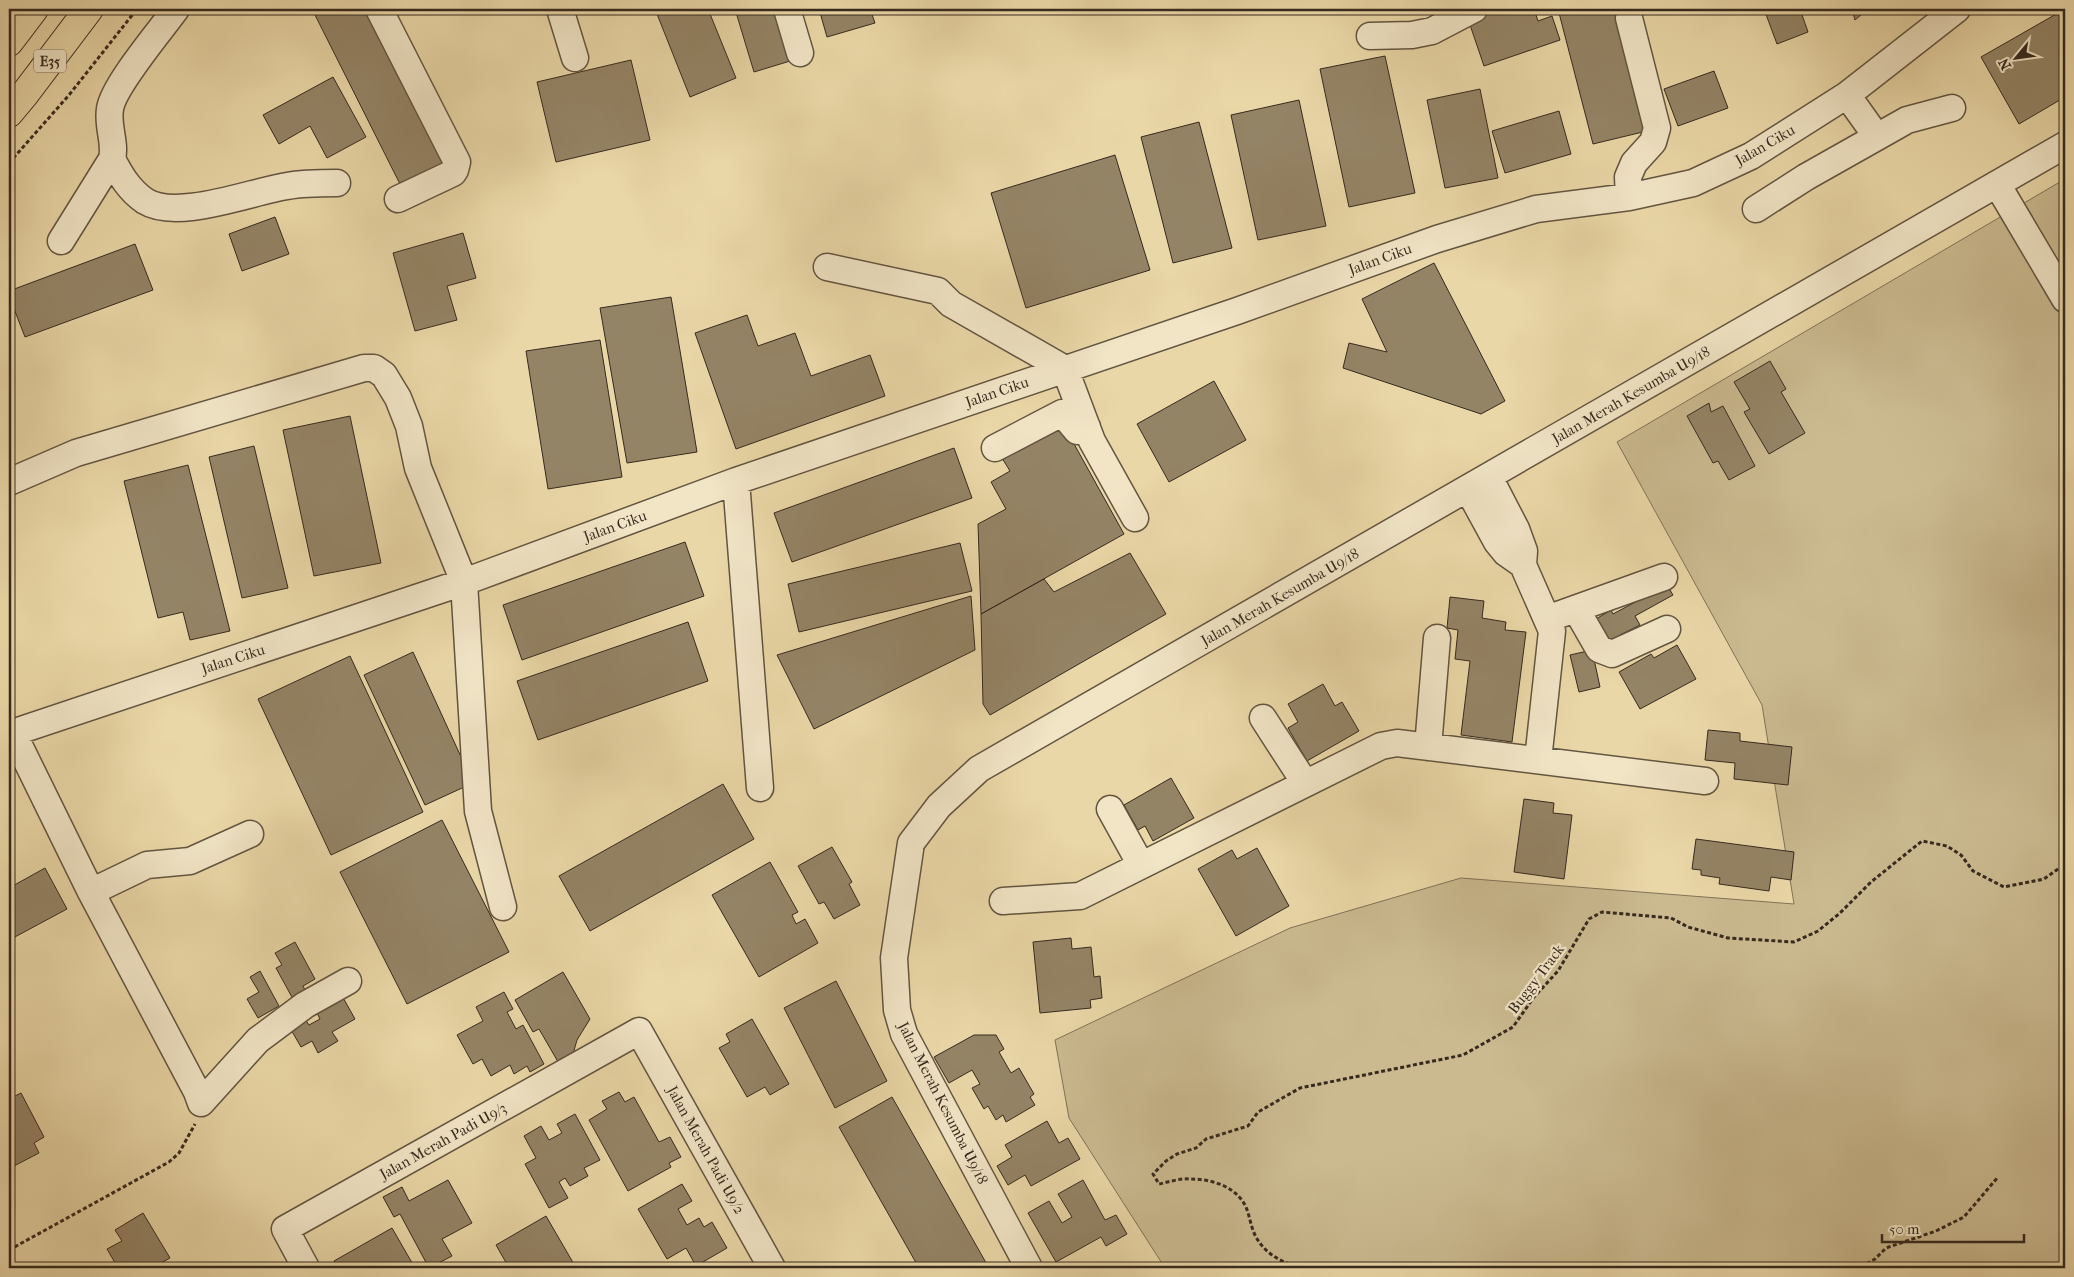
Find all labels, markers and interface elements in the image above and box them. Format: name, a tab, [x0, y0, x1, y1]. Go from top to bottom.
north arrow	[1992, 32, 2042, 82]
road number: E35	[34, 49, 66, 72]
text: N	[1995, 55, 2015, 73]
street label: Jalan Ciku	[1731, 120, 1798, 170]
street label: Jalan Ciku	[1345, 239, 1415, 279]
street label: Jalan Merah Kesumba U9/18	[1548, 342, 1713, 448]
street label: Jalan Ciku	[962, 373, 1032, 412]
street label: Jalan Ciku	[580, 506, 650, 546]
street label: Jalan Merah Kesumba U9/18	[1197, 544, 1362, 650]
street label: Jalan Ciku	[198, 640, 268, 678]
street label: Buggy Track	[1504, 941, 1568, 1017]
street label: Jalan Merah Kesumba U9/18	[894, 1018, 992, 1187]
street label: Jalan Merah Padi U9/2	[663, 1082, 749, 1217]
street label: Jalan Merah Padi U9/3	[376, 1099, 510, 1184]
scale bar	[1882, 1212, 2024, 1244]
text: 50 m	[1889, 1220, 1920, 1238]

